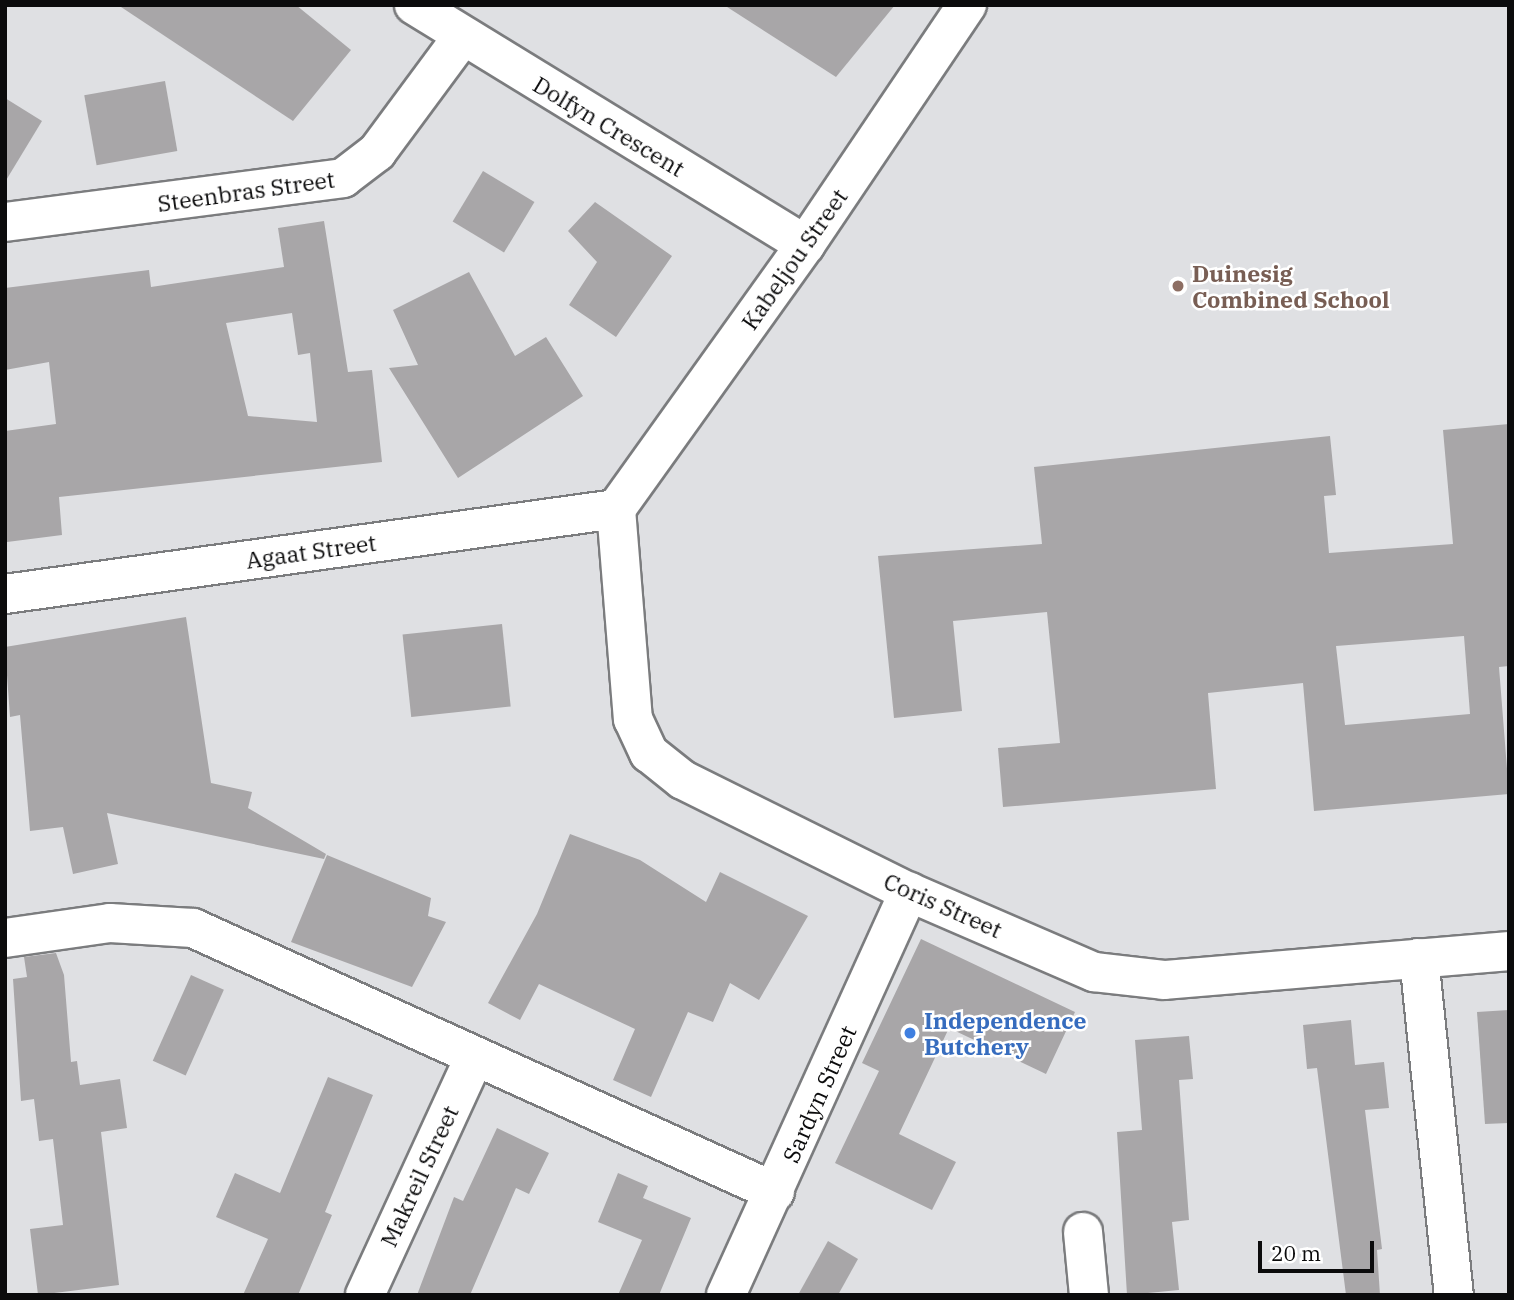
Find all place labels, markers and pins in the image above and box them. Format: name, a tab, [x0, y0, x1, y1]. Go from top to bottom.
place label: Duinesig Combined School	[1192, 259, 1389, 313]
marker: Duinesig Combined School	[1170, 278, 1186, 294]
place label: Independence Butchery	[924, 1006, 1087, 1060]
marker: Independence Butchery	[902, 1025, 918, 1041]

